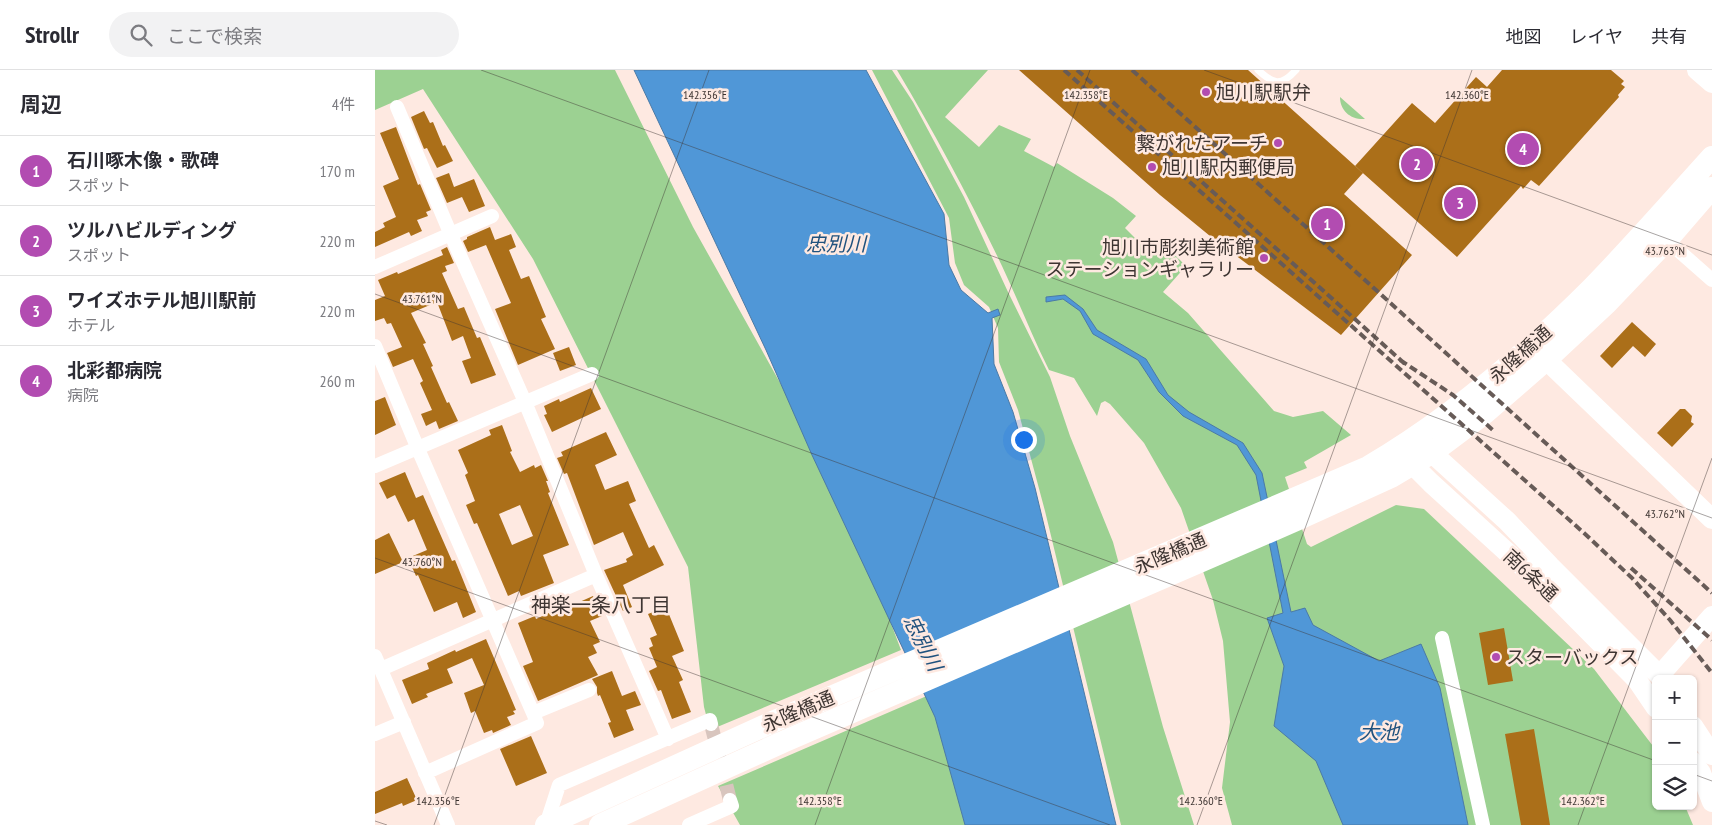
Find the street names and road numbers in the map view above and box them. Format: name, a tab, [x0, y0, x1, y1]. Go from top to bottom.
street label: 永隆橋通	[1484, 320, 1556, 388]
street label: 永隆橋通	[1130, 527, 1210, 579]
street label: 南6条通	[1499, 544, 1563, 606]
street label: 永隆橋通	[758, 685, 838, 737]

